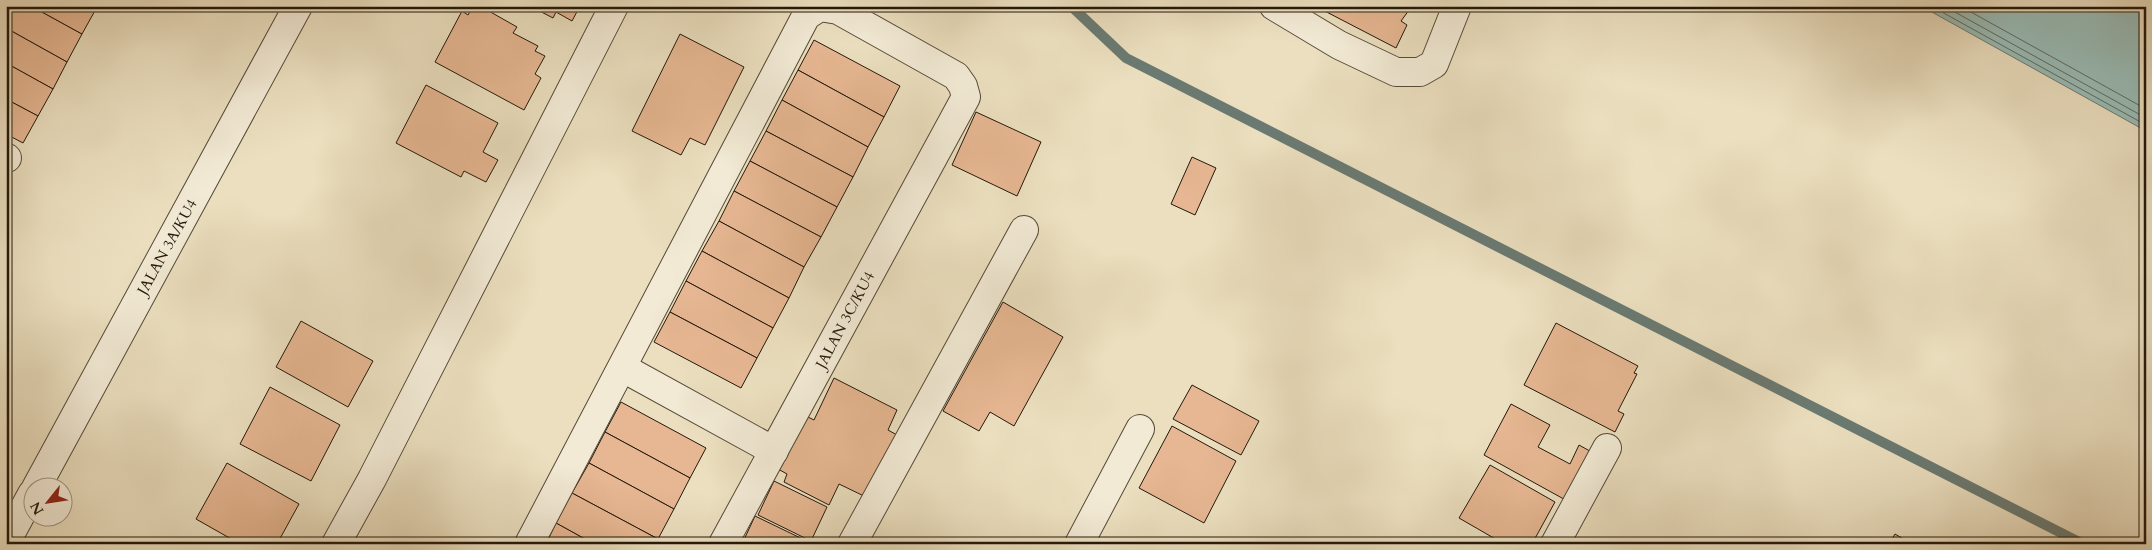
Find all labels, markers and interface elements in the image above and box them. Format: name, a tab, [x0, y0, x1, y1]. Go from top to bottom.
street label: JALAN 3A/KU4	[131, 195, 202, 300]
street label: JALAN 3C/KU4	[810, 268, 879, 374]
north arrow	[22, 478, 72, 528]
text: N	[26, 498, 48, 518]

